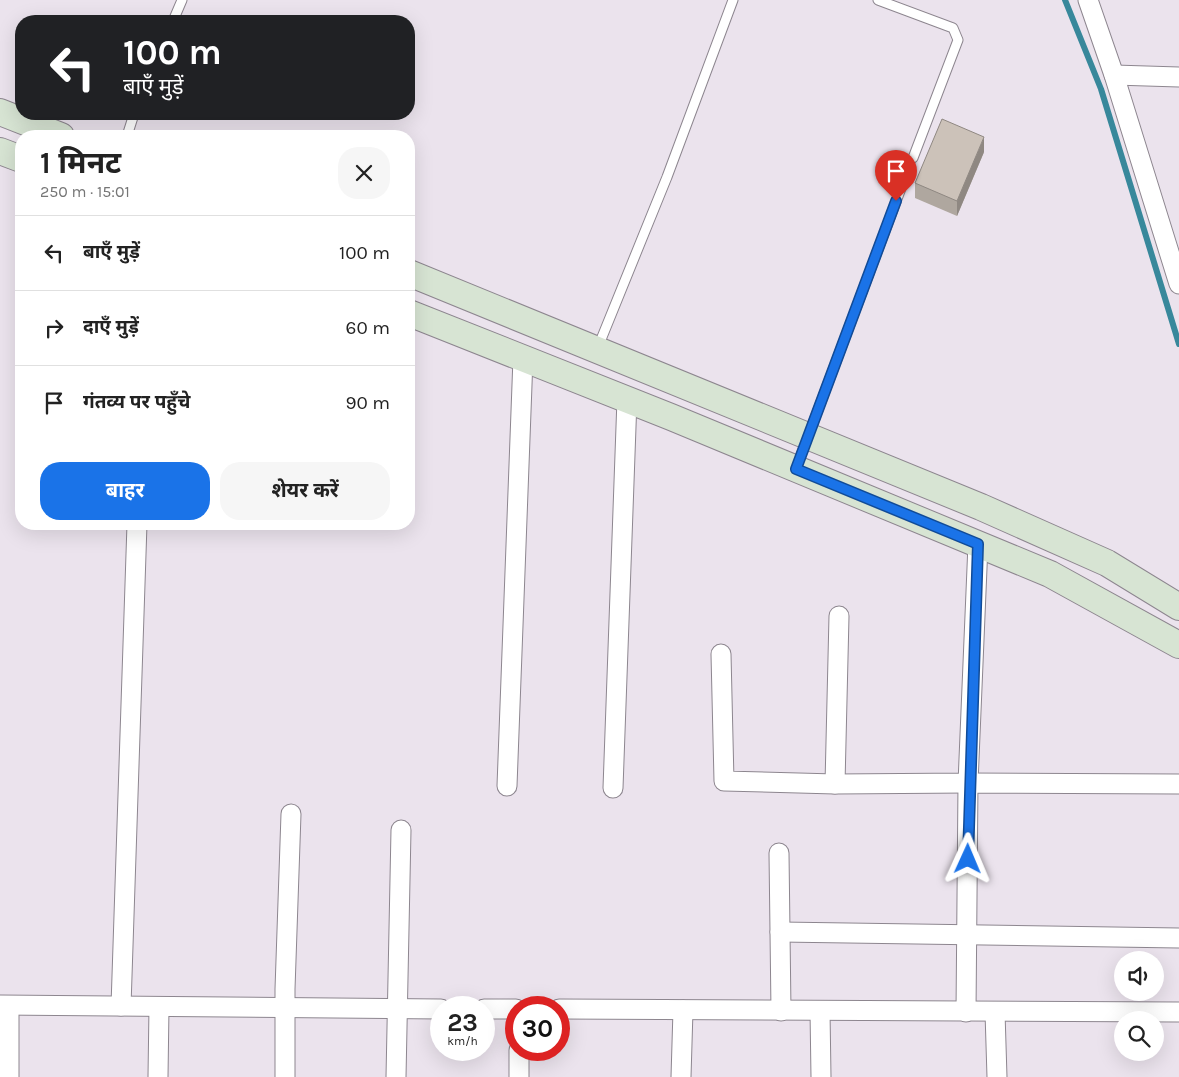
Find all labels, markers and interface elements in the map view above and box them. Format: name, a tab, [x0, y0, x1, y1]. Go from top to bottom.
text: 100 m	[123, 32, 222, 73]
icon: left	[40, 35, 105, 100]
text: बाएँ मुड़ें	[123, 74, 184, 100]
text: 1 मिनट	[40, 145, 121, 181]
button: close	[338, 147, 390, 199]
pin	[875, 150, 917, 201]
icon: arrive	[882, 157, 910, 185]
text: 250 m · 15:01	[40, 182, 130, 201]
icon: left	[40, 239, 68, 267]
text: बाएँ मुड़ें	[83, 241, 140, 263]
text: 100 m	[339, 242, 390, 264]
icon: right	[40, 314, 68, 342]
text: दाएँ मुड़ें	[83, 316, 139, 338]
text: 60 m	[346, 317, 390, 339]
icon: arrive	[40, 389, 68, 417]
text: गंतव्य पर पहुँचे	[83, 391, 190, 413]
text: 90 m	[345, 392, 390, 414]
button: बाहर	[40, 462, 210, 520]
button: शेयर करें	[220, 462, 390, 520]
position arrow	[941, 832, 993, 884]
map controls	[1114, 951, 1164, 1061]
button: sound	[1114, 951, 1164, 1001]
speed limit sign: 30	[505, 996, 570, 1061]
text: 23	[447, 1008, 478, 1037]
button: search	[1114, 1011, 1164, 1061]
text: km/h	[447, 1034, 478, 1048]

